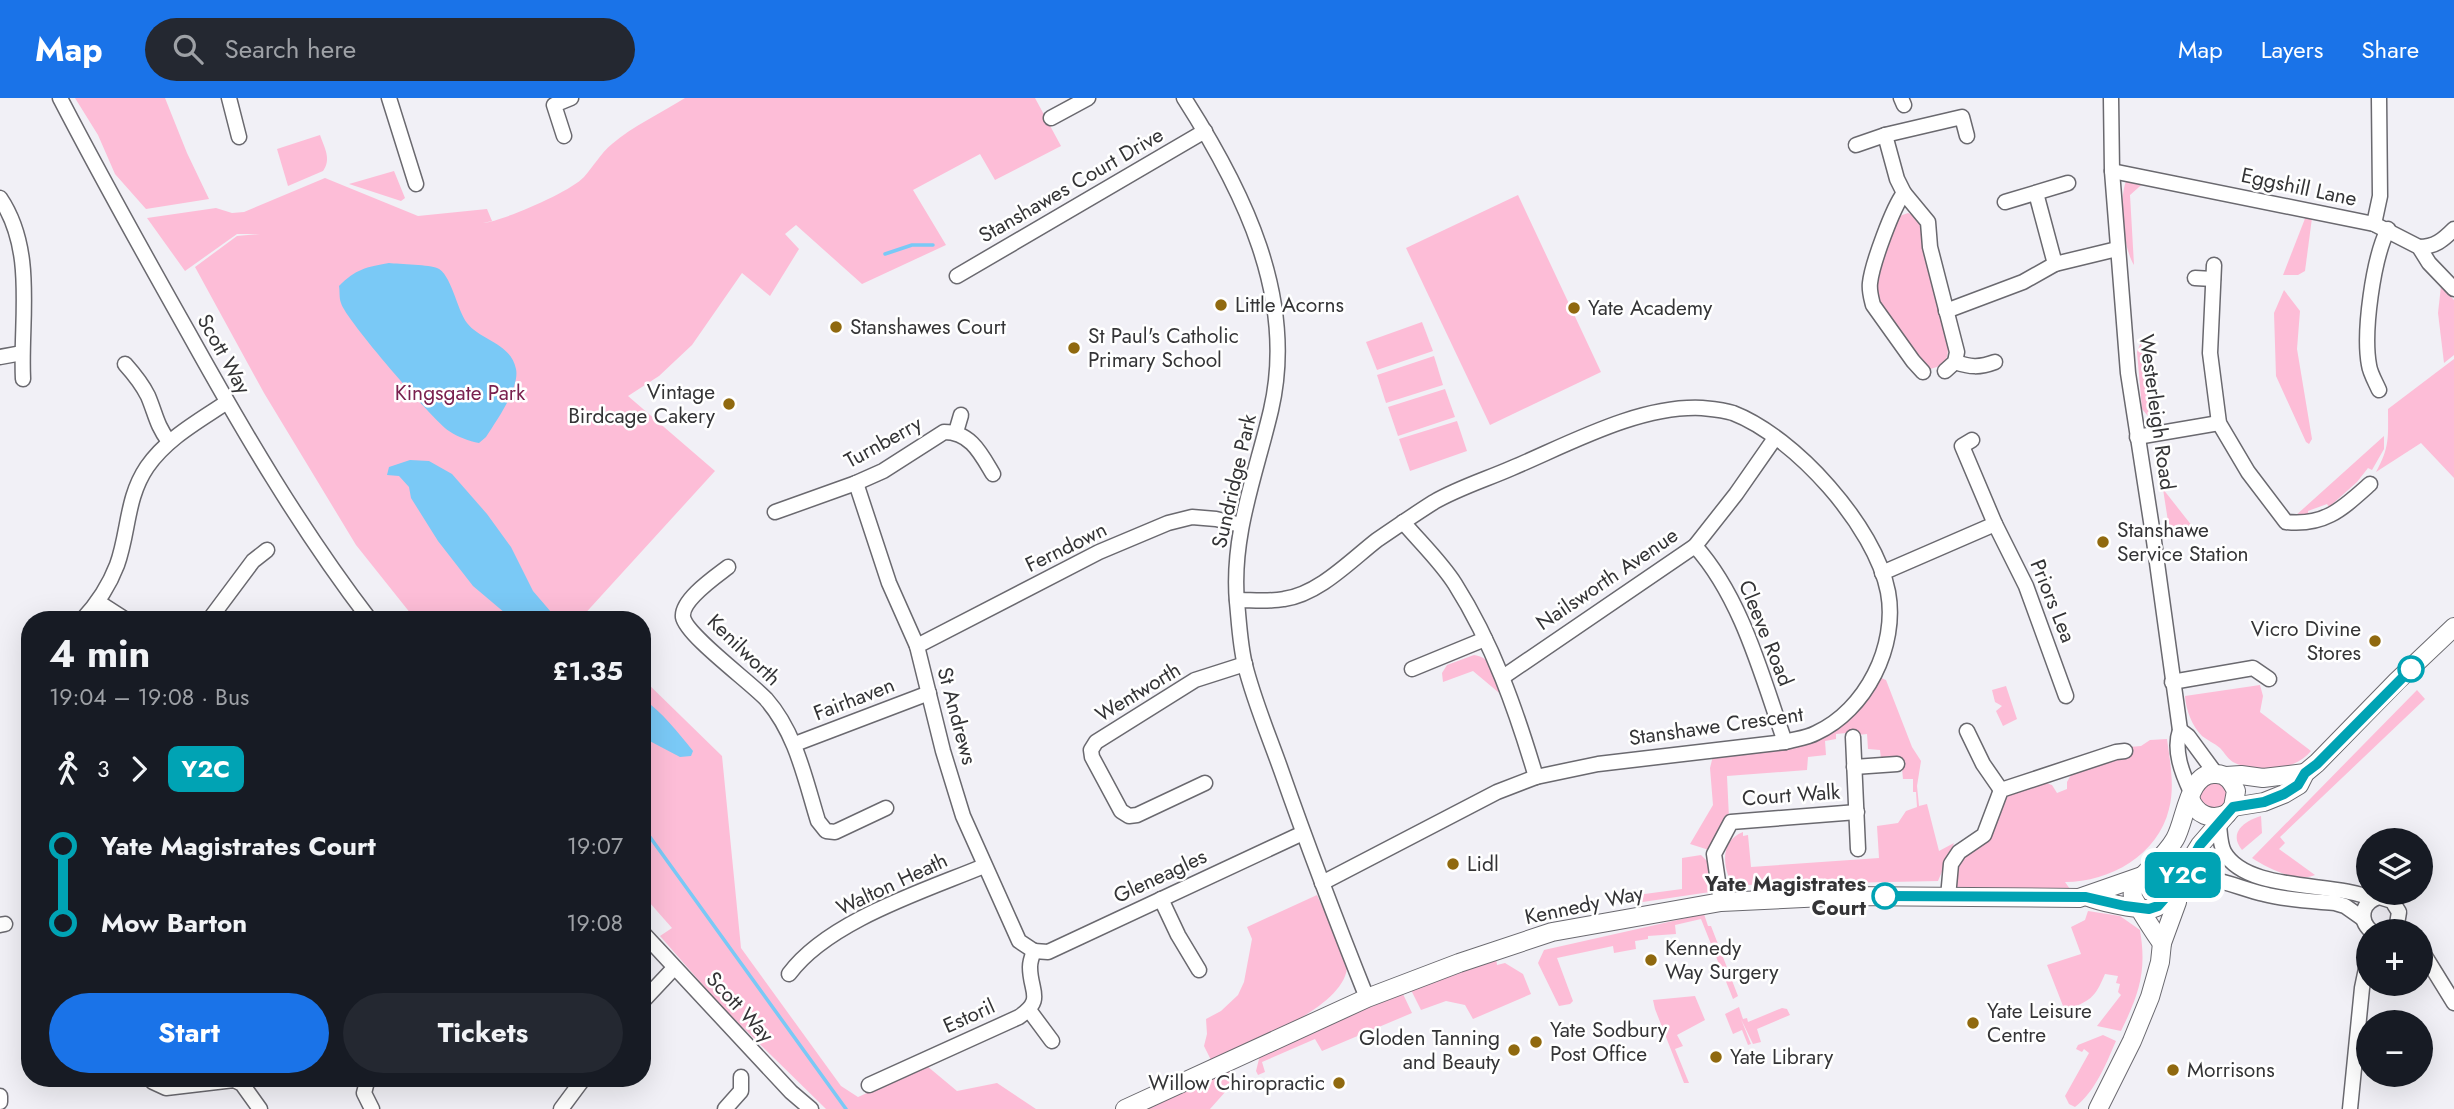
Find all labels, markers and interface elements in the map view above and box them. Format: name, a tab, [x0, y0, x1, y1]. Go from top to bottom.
search box	[145, 18, 635, 81]
text: Map	[35, 26, 103, 73]
icon: search	[169, 30, 207, 68]
text: Search here	[225, 30, 356, 68]
text: Map	[2178, 32, 2223, 67]
text: Layers	[2261, 32, 2323, 67]
text: Share	[2361, 32, 2419, 67]
street label: Stanshawes Court Drive	[973, 120, 1169, 250]
street label: Eggshill Lane	[2238, 160, 2360, 214]
place label: Little Acorns	[1235, 290, 1344, 320]
place label: Yate Academy	[1588, 293, 1713, 323]
marker: Little Acorns	[1213, 297, 1229, 313]
marker: Yate Academy	[1566, 300, 1582, 316]
street label: Scott Way	[190, 309, 259, 400]
place label: Stanshawes Court	[850, 312, 1006, 342]
marker: Stanshawes Court	[828, 319, 844, 335]
place label: St Paul's Catholic Primary School	[1088, 321, 1239, 375]
street label: Westerleigh Road	[2131, 332, 2183, 492]
marker: St Paul's Catholic Primary School	[1066, 340, 1082, 356]
place label: Vintage Birdcage Cakery	[568, 377, 716, 431]
park label: Kingsgate Park	[395, 378, 526, 408]
marker: Vintage Birdcage Cakery	[721, 396, 737, 412]
street label: Turnberry	[839, 408, 928, 476]
street label: Sundridge Park	[1204, 410, 1264, 551]
street label: Ferndown	[1020, 514, 1112, 580]
place label: Stanshawe Service Station	[2117, 515, 2249, 569]
street label: Nailsworth Avenue	[1530, 520, 1684, 638]
marker: Stanshawe Service Station	[2095, 534, 2111, 550]
street label: Priors Lea	[2023, 555, 2083, 647]
street label: Cleeve Road	[1731, 576, 1801, 690]
street label: Kenilworth	[700, 607, 788, 693]
place label: Vicro Divine Stores	[2251, 614, 2361, 668]
text: 4 min	[49, 626, 150, 681]
marker: Vicro Divine Stores	[2367, 633, 2383, 649]
text: £1.35	[553, 652, 623, 690]
street label: Wentworth	[1090, 655, 1186, 729]
unlabelled marker	[2398, 656, 2424, 682]
street label: St Andrews	[930, 664, 984, 768]
street label: Fairhaven	[809, 670, 899, 728]
text: 19:04 – 19:08 · Bus	[49, 680, 249, 714]
street label: Stanshawe Crescent	[1627, 699, 1805, 753]
icon: walk	[49, 750, 87, 788]
icon: forward	[120, 750, 158, 788]
text: Y2C	[182, 751, 230, 786]
text: 3	[97, 752, 110, 786]
street label: Court Walk	[1741, 777, 1842, 813]
text: Yate Magistrates Court	[101, 827, 376, 865]
map controls	[2356, 828, 2433, 1087]
button: layers	[2356, 828, 2433, 905]
text: 19:07	[567, 829, 623, 863]
street label: Gleneagles	[1108, 841, 1212, 911]
street label: Walton Heath	[832, 845, 952, 923]
place label: Lidl	[1467, 849, 1499, 879]
line badge: Y2C	[2143, 852, 2223, 898]
marker: Lidl	[1445, 856, 1461, 872]
text: Y2C	[2159, 857, 2207, 892]
place label: Yate Magistrates Court	[1704, 869, 1866, 923]
street label: Kennedy Way	[1522, 878, 1647, 932]
marker: Yate Magistrates Court	[1872, 883, 1898, 909]
text: Mow Barton	[101, 904, 247, 942]
text: 19:08	[566, 906, 623, 940]
button: +	[2356, 919, 2433, 996]
place label: Kennedy Way Surgery	[1665, 933, 1779, 987]
marker: Kennedy Way Surgery	[1643, 952, 1659, 968]
street label: Scott Way	[699, 965, 781, 1050]
street label: Estoril	[938, 991, 1000, 1041]
button: Start	[49, 993, 329, 1073]
button: Tickets	[343, 993, 623, 1073]
place label: Yate Leisure Centre	[1987, 996, 2092, 1050]
button: −	[2356, 1010, 2433, 1087]
place label: Yate Sodbury Post Office	[1550, 1015, 1668, 1069]
marker: Yate Leisure Centre	[1965, 1015, 1981, 1031]
place label: Gloden Tanning and Beauty	[1359, 1023, 1501, 1077]
marker: Yate Sodbury Post Office	[1528, 1034, 1544, 1050]
marker: Gloden Tanning and Beauty	[1506, 1042, 1522, 1058]
place label: Yate Library	[1730, 1042, 1834, 1072]
marker: Yate Library	[1708, 1049, 1724, 1065]
place label: Morrisons	[2187, 1055, 2275, 1085]
marker: Morrisons	[2165, 1062, 2181, 1078]
place label: Willow Chiropractic	[1148, 1068, 1325, 1098]
marker: Willow Chiropractic	[1331, 1075, 1347, 1091]

